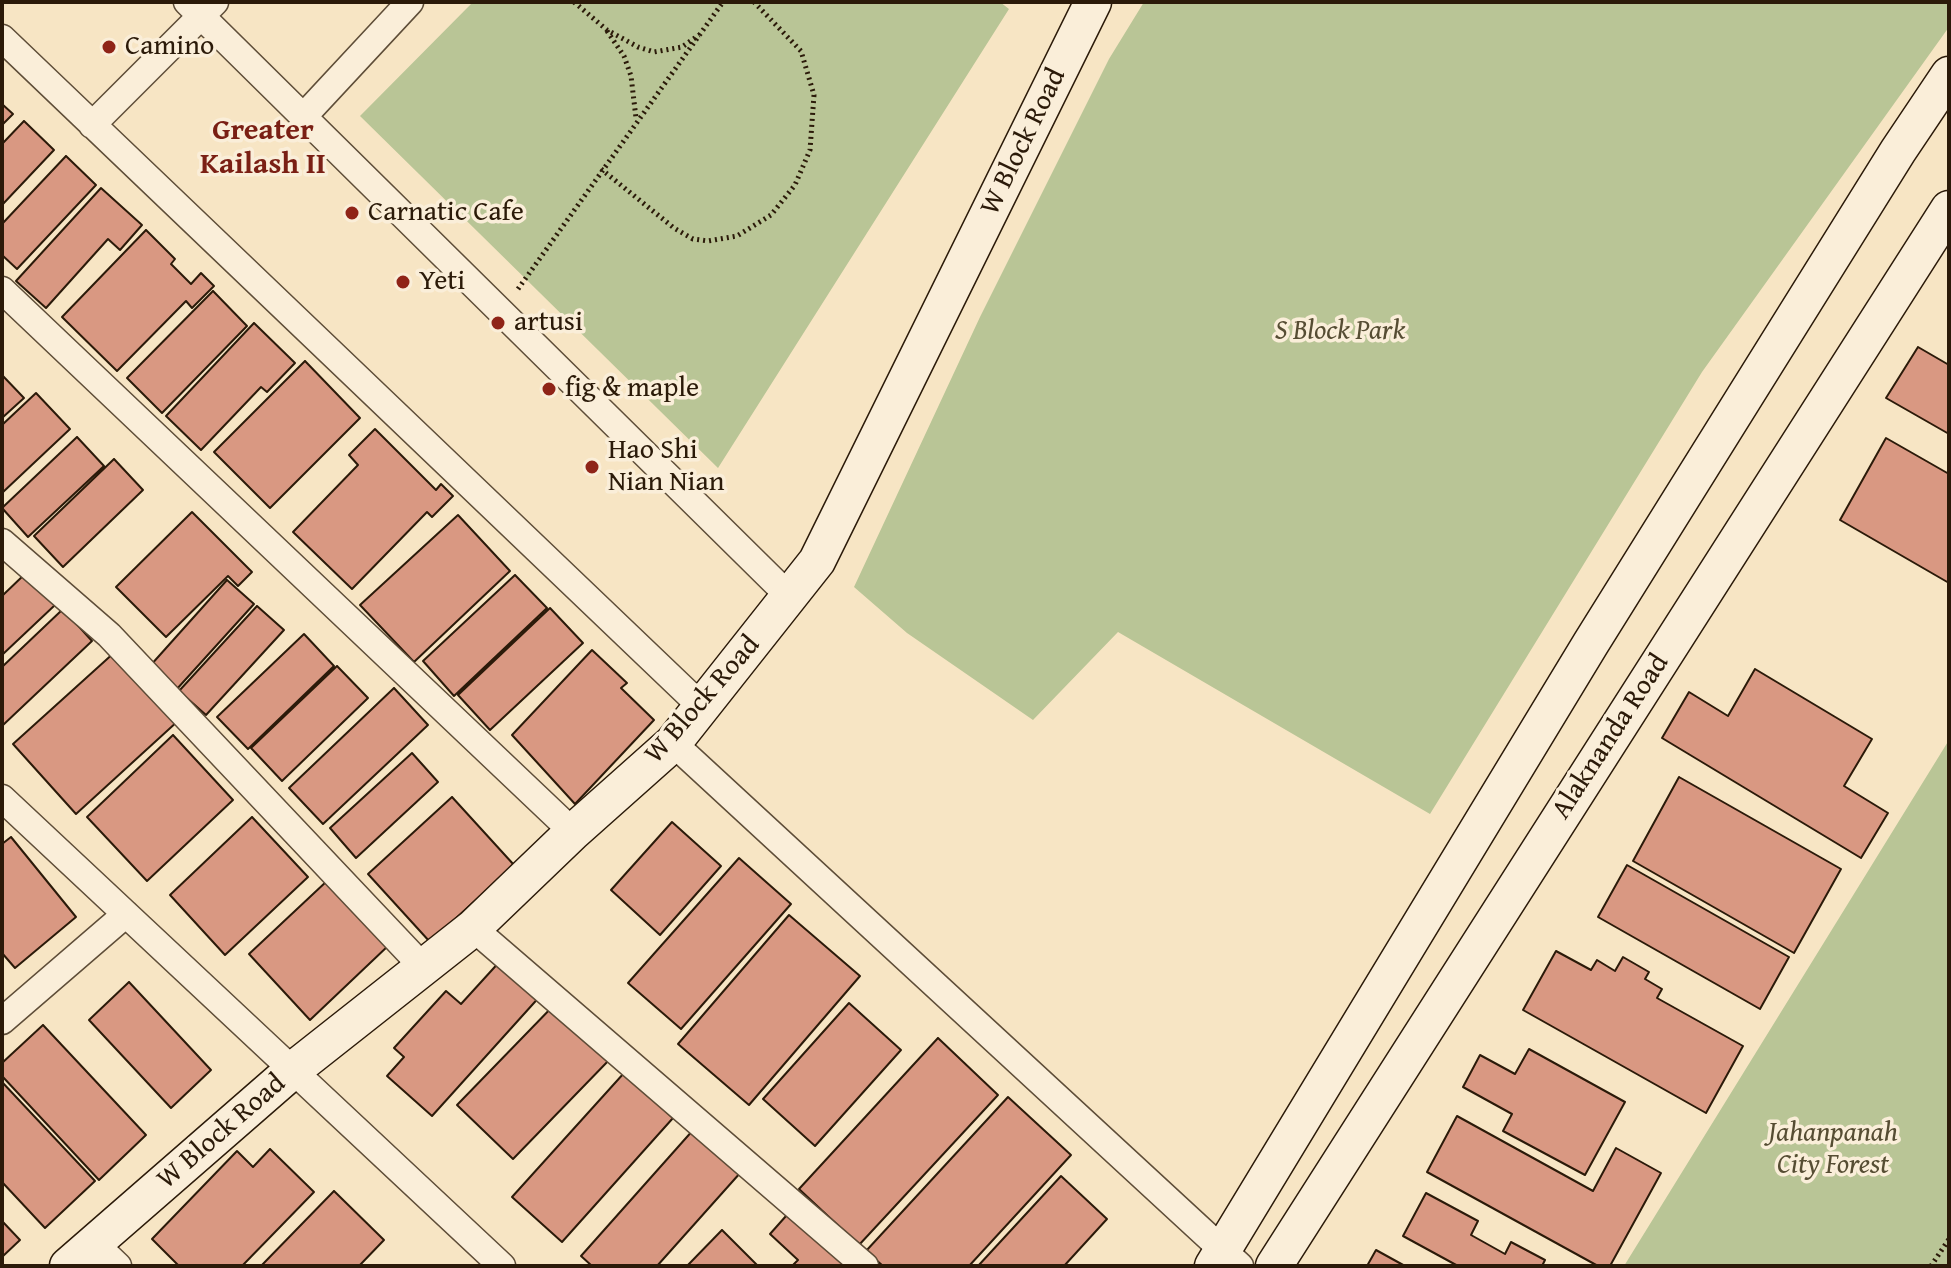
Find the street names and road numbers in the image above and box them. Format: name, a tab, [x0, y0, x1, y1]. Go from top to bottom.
street label: W Block Road	[974, 63, 1074, 221]
street label: W Block Road	[638, 629, 768, 771]
street label: Alaknanda Road	[1545, 648, 1677, 826]
street label: W Block Road	[151, 1067, 293, 1197]

